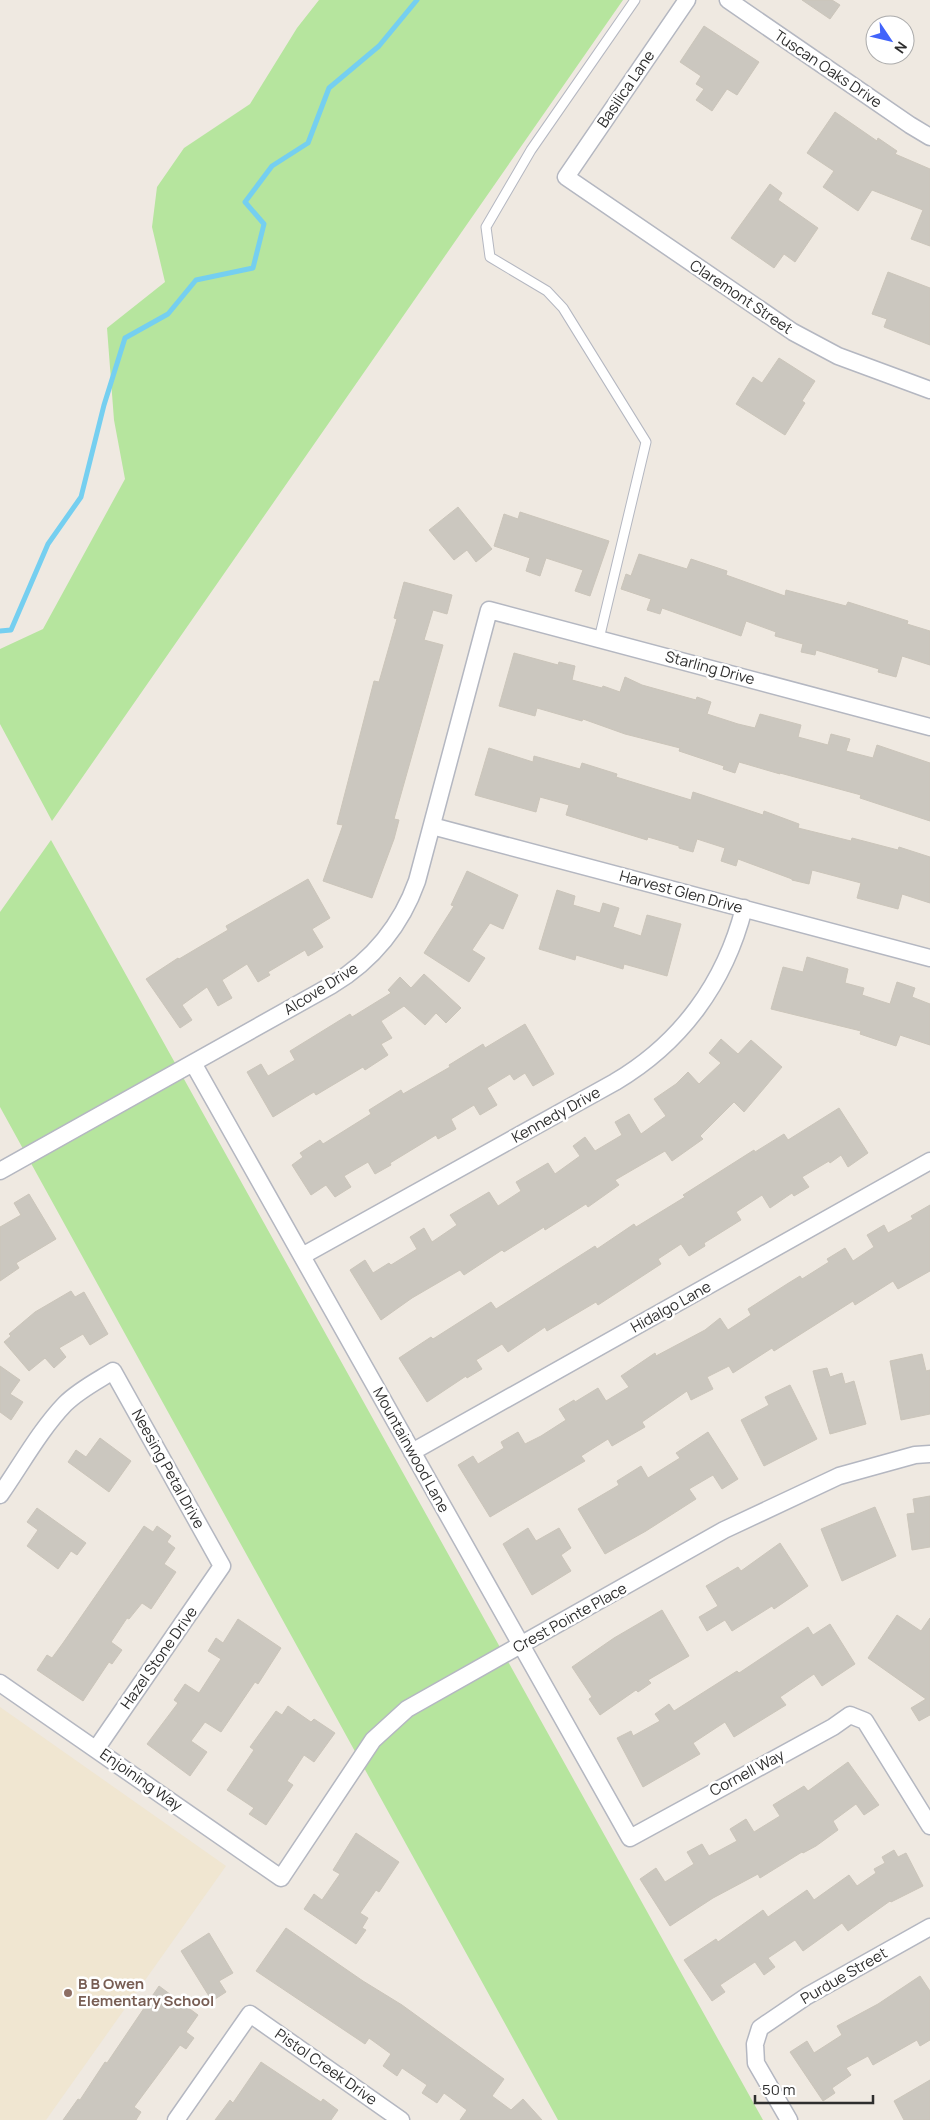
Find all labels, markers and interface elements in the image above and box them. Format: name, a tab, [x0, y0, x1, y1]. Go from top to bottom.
north arrow	[865, 15, 915, 65]
street label: Tuscan Oaks Drive	[770, 25, 887, 113]
text: N	[890, 38, 912, 57]
street label: Basilica Lane	[592, 46, 659, 132]
street label: Claremont Street	[686, 254, 797, 339]
street label: Starling Drive	[663, 645, 757, 690]
street label: Harvest Glen Drive	[617, 865, 745, 918]
street label: Alcove Drive	[280, 957, 362, 1020]
street label: Kennedy Drive	[508, 1081, 604, 1148]
street label: Hidalgo Lane	[627, 1276, 715, 1337]
street label: Mountainwood Lane	[368, 1383, 455, 1516]
street label: Neesing Petal Drive	[127, 1405, 210, 1532]
street label: Crest Pointe Place	[509, 1577, 631, 1658]
street label: Hazel Stone Drive	[115, 1602, 202, 1713]
street label: Enjoining Way	[96, 1743, 187, 1816]
street label: Cornell Way	[706, 1744, 788, 1801]
street label: Purdue Street	[797, 1942, 891, 2009]
place label: B B Owen Elementary School	[78, 1973, 214, 2011]
marker: B B Owen Elementary School	[62, 1987, 74, 1999]
street label: Pistol Creek Drive	[271, 2023, 382, 2110]
scale bar	[755, 2072, 872, 2104]
text: 50 m	[762, 2079, 796, 2100]

